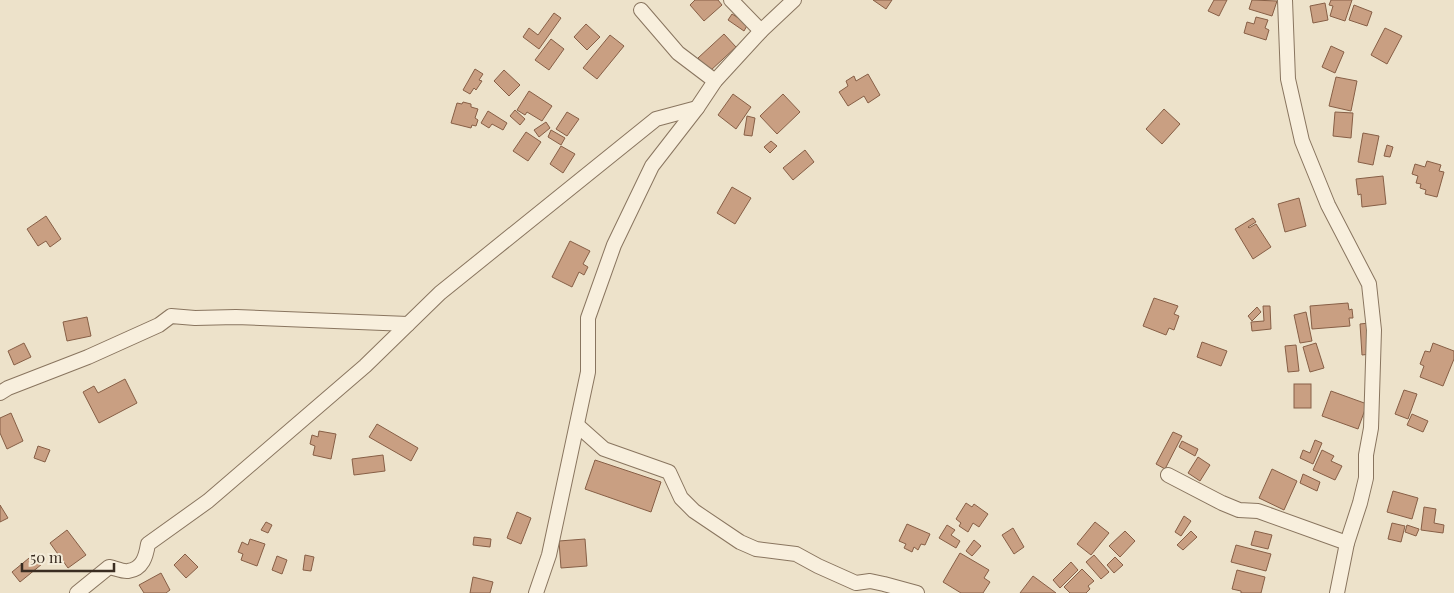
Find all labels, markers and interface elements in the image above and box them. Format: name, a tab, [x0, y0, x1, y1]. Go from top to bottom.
scale bar	[22, 540, 115, 572]
text: 50 m	[30, 547, 63, 567]

